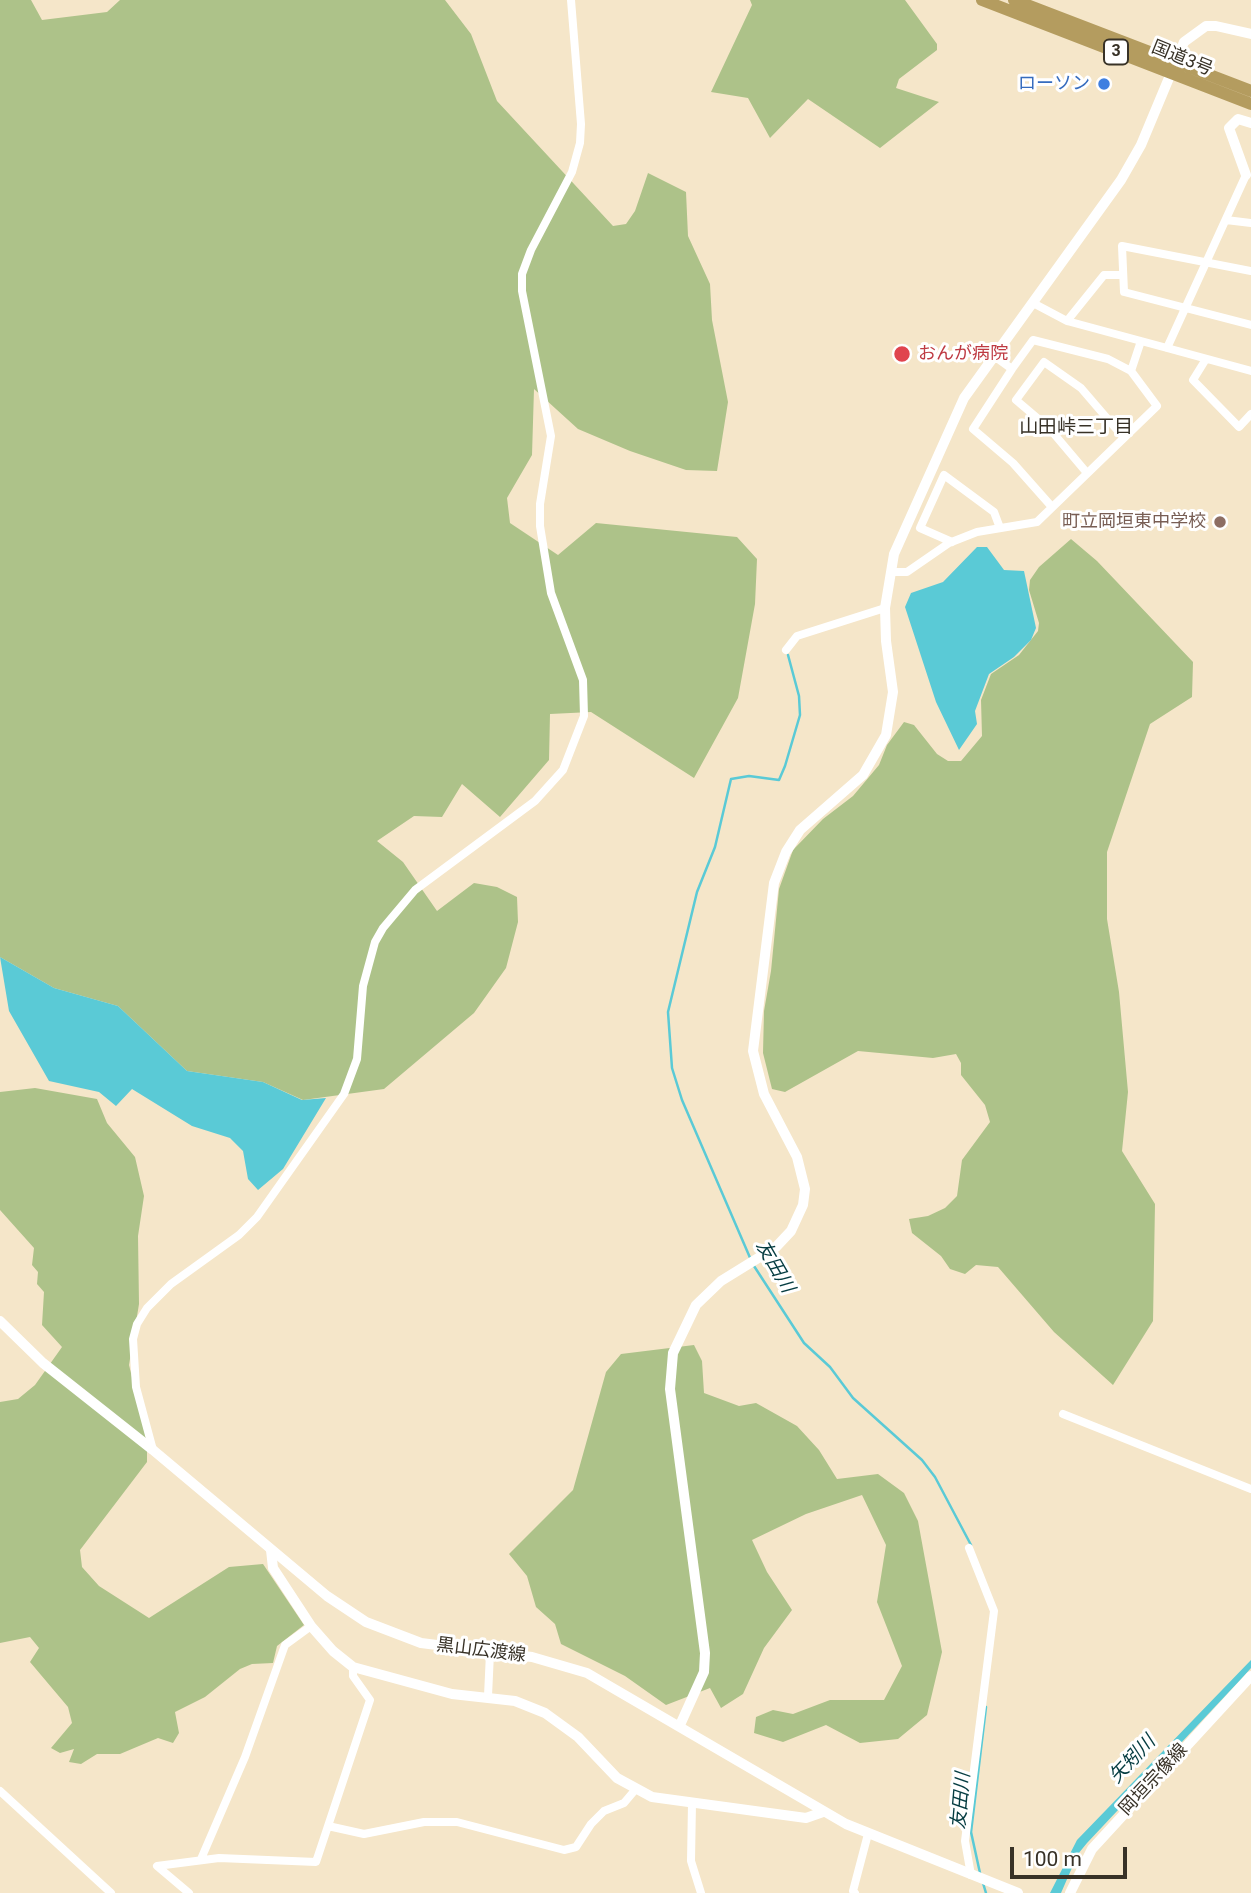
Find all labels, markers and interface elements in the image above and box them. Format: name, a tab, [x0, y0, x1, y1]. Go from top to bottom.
street label: 国道3号	[1148, 37, 1216, 81]
road number: 3	[1104, 40, 1128, 64]
place label: ローソン	[1018, 73, 1090, 95]
marker: ローソン	[1096, 76, 1112, 92]
place label: おんが病院	[918, 343, 1008, 365]
marker: おんが病院	[892, 344, 912, 364]
district label: 山田峠三丁目	[1019, 417, 1133, 439]
place label: 町立岡垣東中学校	[1062, 511, 1206, 533]
marker: 町立岡垣東中学校	[1212, 514, 1228, 530]
water label: 友田川	[750, 1237, 798, 1297]
street label: 黒山広渡線	[435, 1635, 527, 1667]
water label: 矢矧川	[1105, 1731, 1161, 1789]
street label: 岡垣宗像線	[1115, 1740, 1193, 1820]
water label: 友田川	[948, 1772, 976, 1830]
scale bar	[1013, 1834, 1130, 1878]
text: 100 m	[1023, 1847, 1082, 1871]

